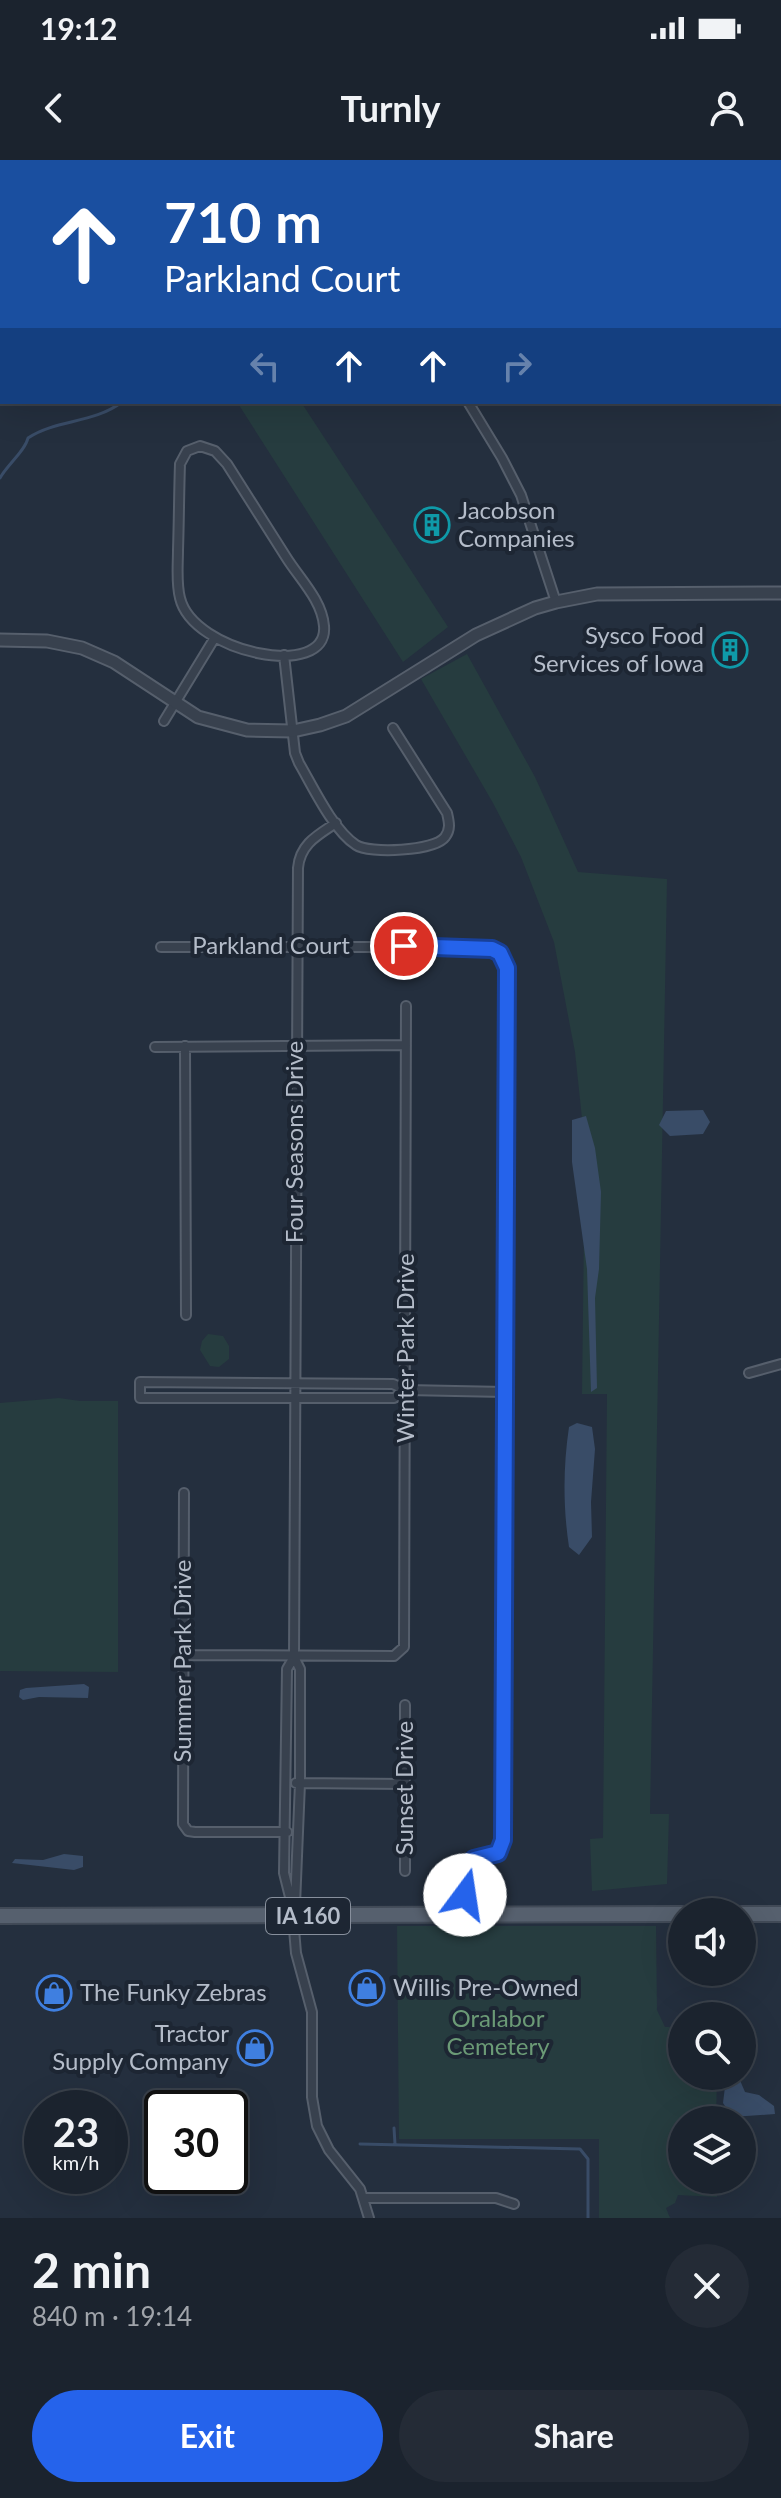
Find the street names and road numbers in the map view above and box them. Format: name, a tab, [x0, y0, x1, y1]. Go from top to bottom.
street label: Parkland Court	[192, 930, 350, 959]
street label: Four Seasons Drive	[279, 1041, 308, 1243]
street label: Winter Park Drive	[390, 1253, 419, 1443]
street label: Summer Park Drive	[167, 1560, 196, 1762]
street label: Sunset Drive	[389, 1721, 418, 1855]
road number: IA 160	[266, 1898, 350, 1934]

